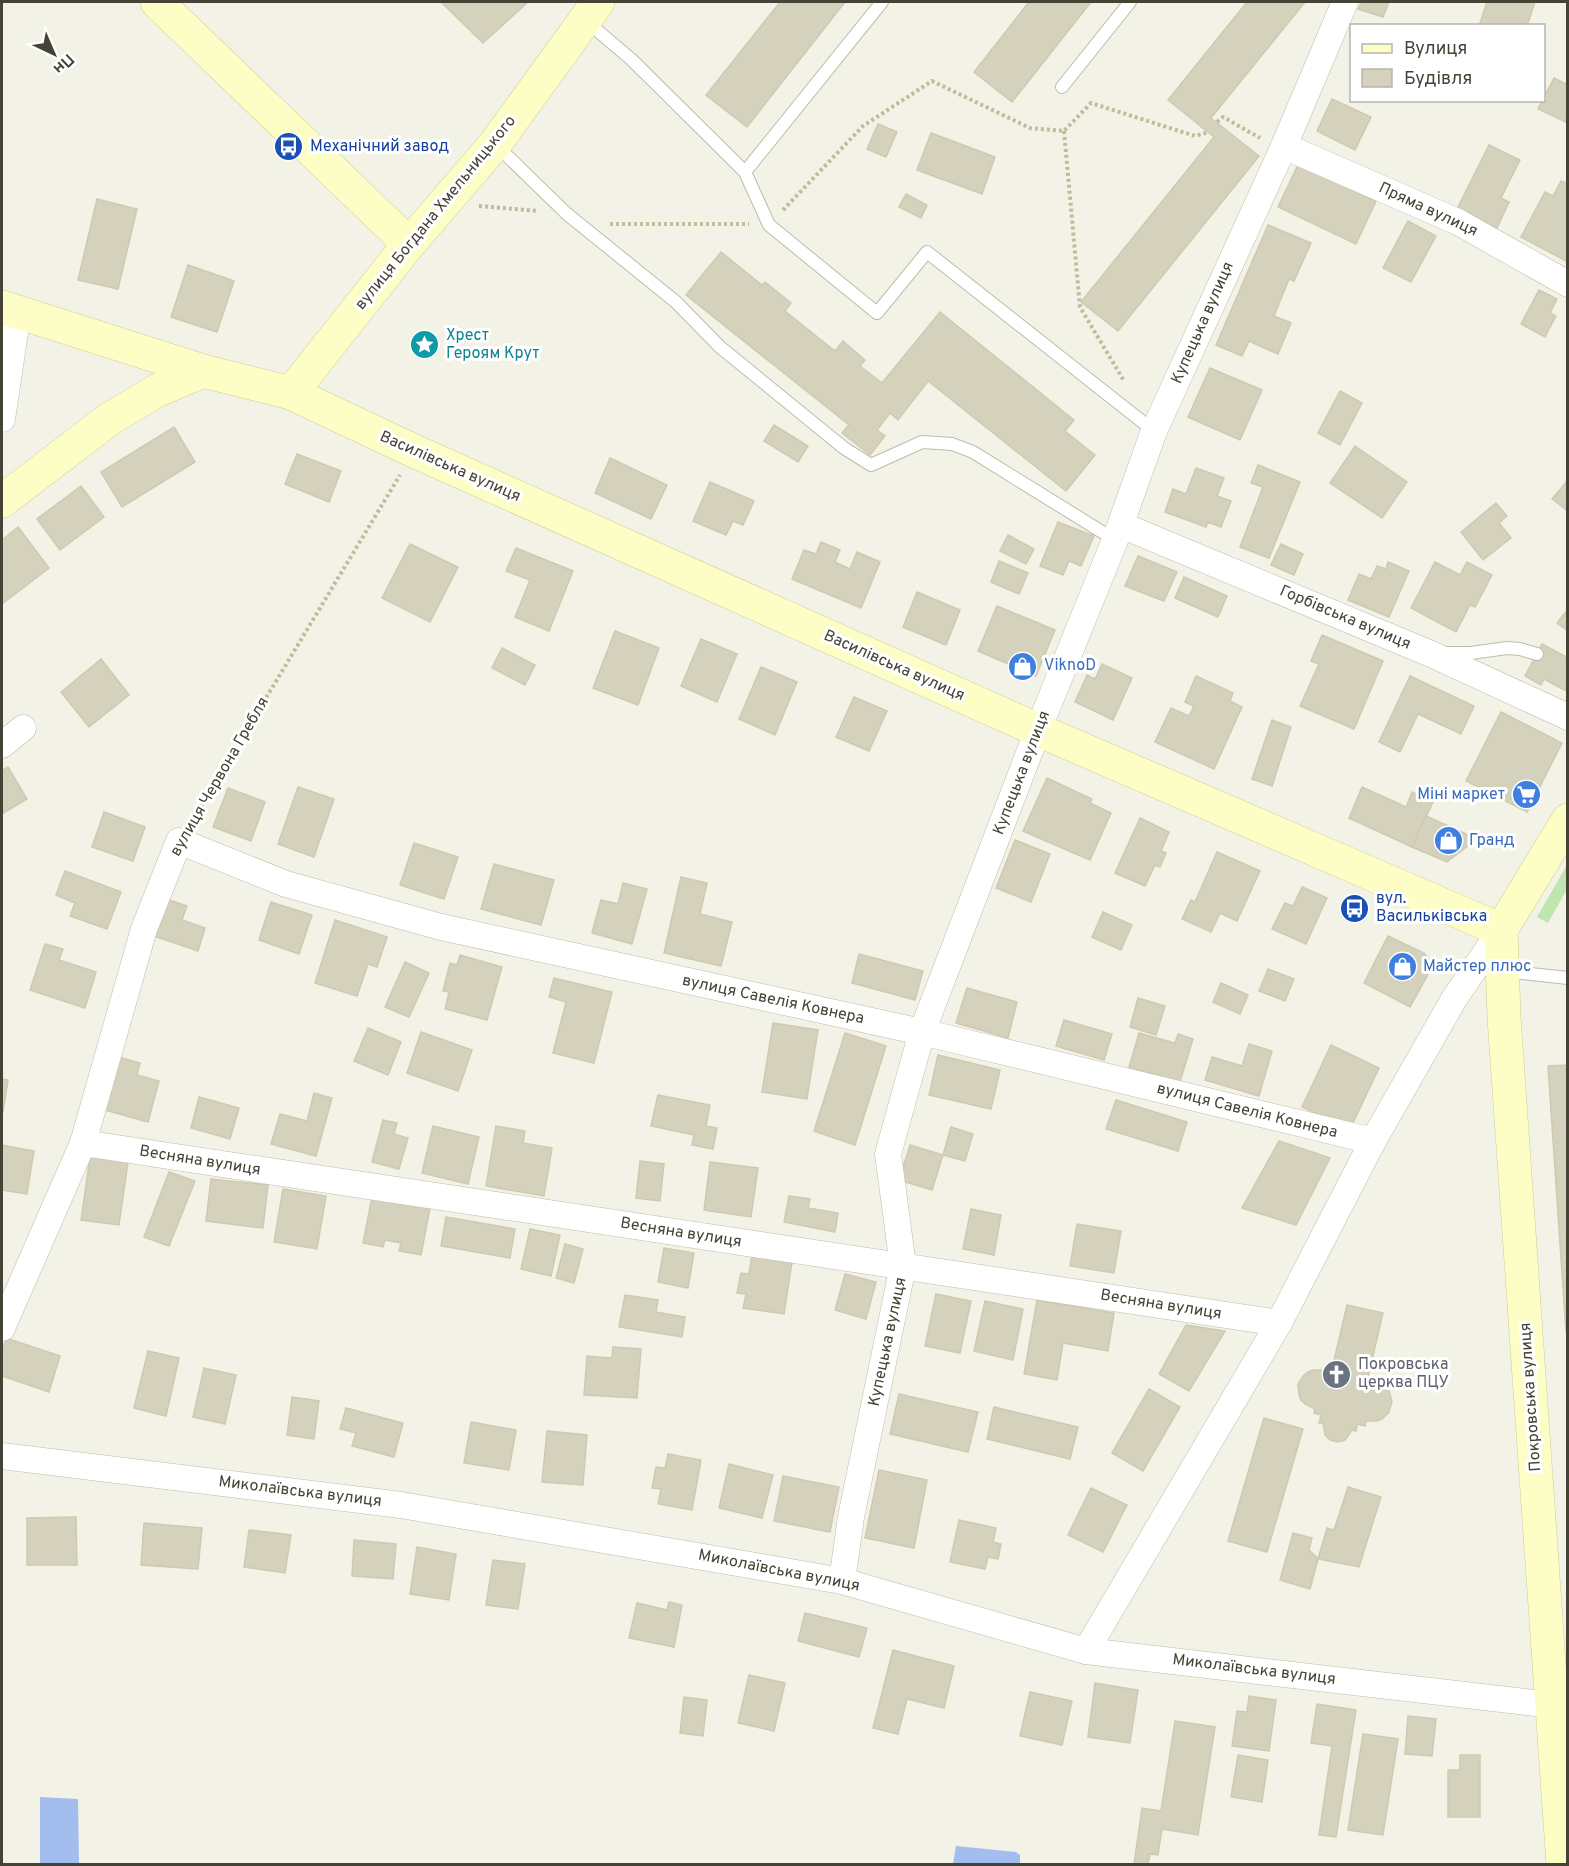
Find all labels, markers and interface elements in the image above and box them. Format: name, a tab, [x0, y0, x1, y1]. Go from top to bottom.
north arrow	[24, 24, 84, 84]
legend	[1350, 24, 1545, 102]
text: Вулиця	[1404, 38, 1467, 61]
text: Пн	[48, 49, 78, 78]
text: Будівля	[1404, 68, 1472, 91]
street label: вулиця Богдана Хмельницького	[351, 112, 521, 314]
bus stop icon: Механічний завод	[273, 131, 305, 163]
place label: Механічний завод	[310, 137, 449, 157]
street label: Пряма вулиця	[1375, 178, 1481, 242]
street label: Купецька вулиця	[1167, 259, 1239, 387]
place label: Хрест Героям Крут	[446, 326, 540, 364]
place icon: Хрест Героям Крут	[409, 329, 441, 361]
street label: Василівська вулиця	[376, 427, 524, 507]
street label: Горбівська вулиця	[1276, 581, 1414, 655]
street label: Василівська вулиця	[820, 626, 968, 706]
shop icon: ViknoD	[1007, 650, 1039, 682]
place label: ViknoD	[1044, 656, 1096, 676]
street label: вулиця Червона Гребля	[166, 694, 274, 860]
street label: Купецька вулиця	[989, 708, 1055, 838]
supermarket icon: Міні маркет	[1510, 779, 1542, 811]
place label: Міні маркет	[1417, 785, 1505, 805]
shop icon: Гранд	[1432, 825, 1464, 857]
place label: Гранд	[1469, 831, 1515, 851]
place label: вул. Васильківська	[1376, 889, 1487, 927]
bus stop icon: вул. Васильківська	[1339, 892, 1371, 924]
shop icon: Майстер плюс	[1386, 951, 1418, 983]
place label: Майстер плюс	[1423, 957, 1531, 977]
street label: вулиця Савелія Ковнера	[680, 971, 866, 1029]
street label: вулиця Савелія Ковнера	[1155, 1079, 1339, 1143]
street label: Весняна вулиця	[138, 1142, 262, 1180]
street label: Весняна вулиця	[619, 1214, 743, 1252]
street label: Купецька вулиця	[865, 1276, 911, 1408]
street label: Весняна вулиця	[1099, 1286, 1223, 1324]
street label: Покровська вулиця	[1516, 1322, 1546, 1472]
place label: Покровська церква ПЦУ	[1358, 1355, 1449, 1393]
church icon: Покровська церква ПЦУ	[1321, 1358, 1353, 1390]
street label: Миколаївська вулиця	[217, 1472, 383, 1512]
street label: Миколаївська вулиця	[696, 1545, 862, 1597]
street label: Миколаївська вулиця	[1171, 1650, 1337, 1690]

